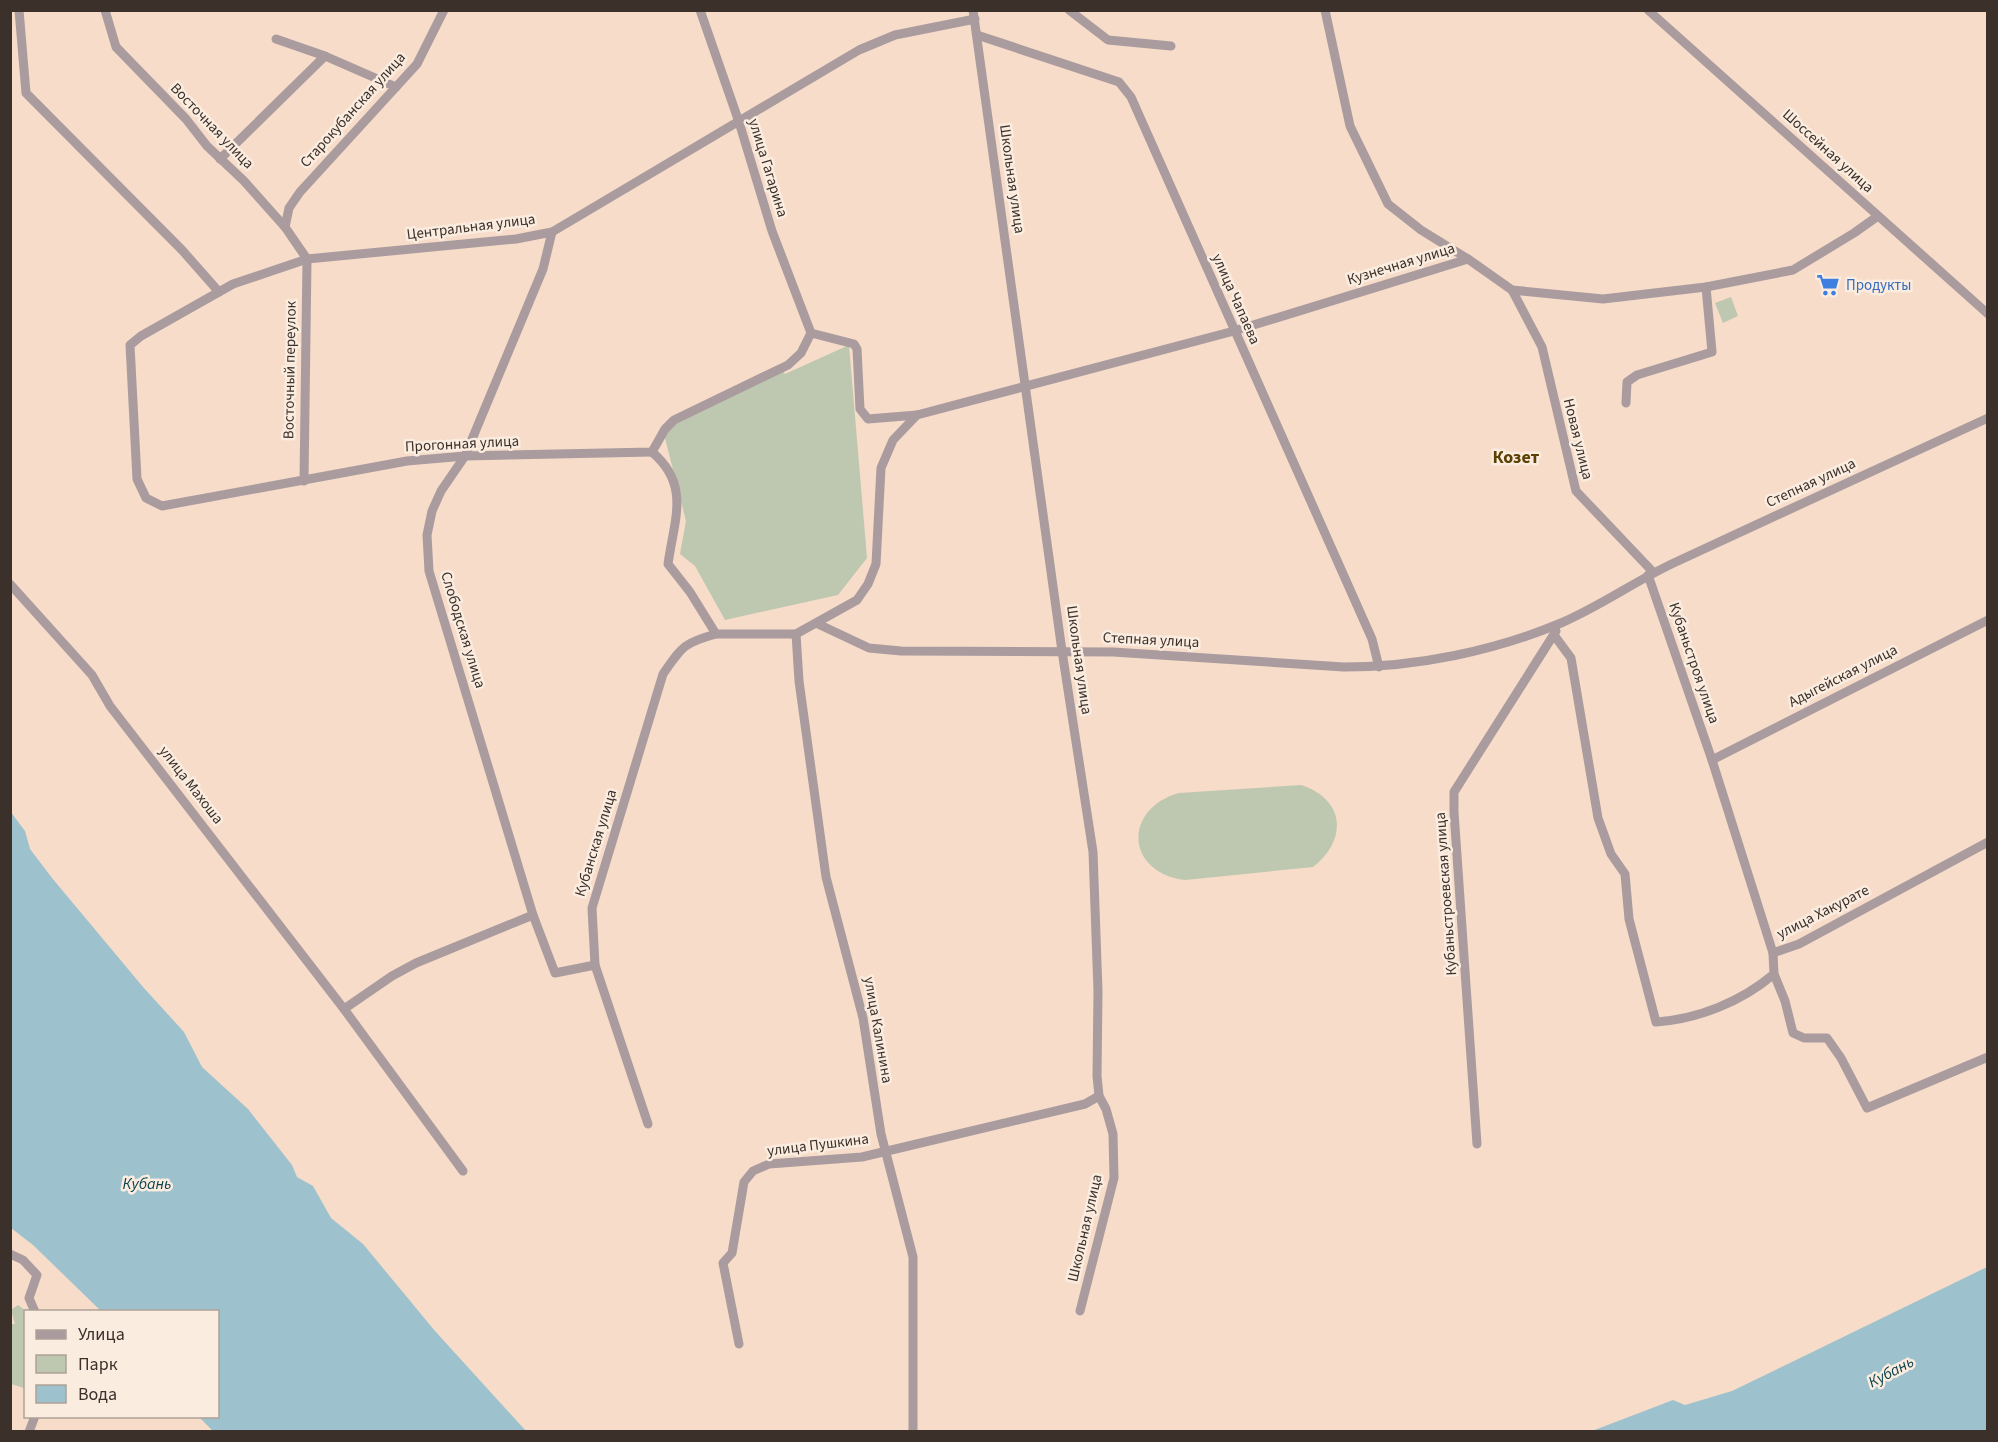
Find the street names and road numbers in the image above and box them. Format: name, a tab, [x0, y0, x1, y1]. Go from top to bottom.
street label: Старокубанская улица	[295, 48, 411, 172]
street label: Восточная улица	[165, 78, 259, 174]
street label: Шоссейная улица	[1778, 104, 1878, 198]
street label: улица Гагарина	[743, 116, 793, 220]
street label: Школьная улица	[994, 123, 1030, 235]
street label: Центральная улица	[405, 209, 537, 245]
street label: Кузнечная улица	[1345, 238, 1457, 290]
street label: улица Чапаева	[1207, 250, 1265, 348]
street label: Восточный переулок	[278, 300, 302, 439]
street label: Новая улица	[1558, 396, 1598, 482]
street label: Прогонная улица	[404, 431, 520, 457]
street label: Степная улица	[1763, 453, 1859, 513]
street label: Слободская улица	[435, 569, 491, 691]
street label: Кубаньстроя улица	[1663, 600, 1725, 726]
street label: Школьная улица	[1061, 604, 1097, 716]
street label: Степная улица	[1102, 627, 1200, 653]
street label: Адыгейская улица	[1785, 639, 1901, 713]
street label: улица Махоша	[154, 741, 228, 829]
street label: Кубанская улица	[570, 787, 622, 899]
street label: Кубаньстроевская улица	[1430, 812, 1462, 976]
street label: улица Хакурате	[1773, 880, 1873, 944]
street label: улица Калинина	[858, 975, 898, 1085]
street label: улица Пушкина	[766, 1128, 870, 1162]
street label: Школьная улица	[1062, 1172, 1108, 1284]

